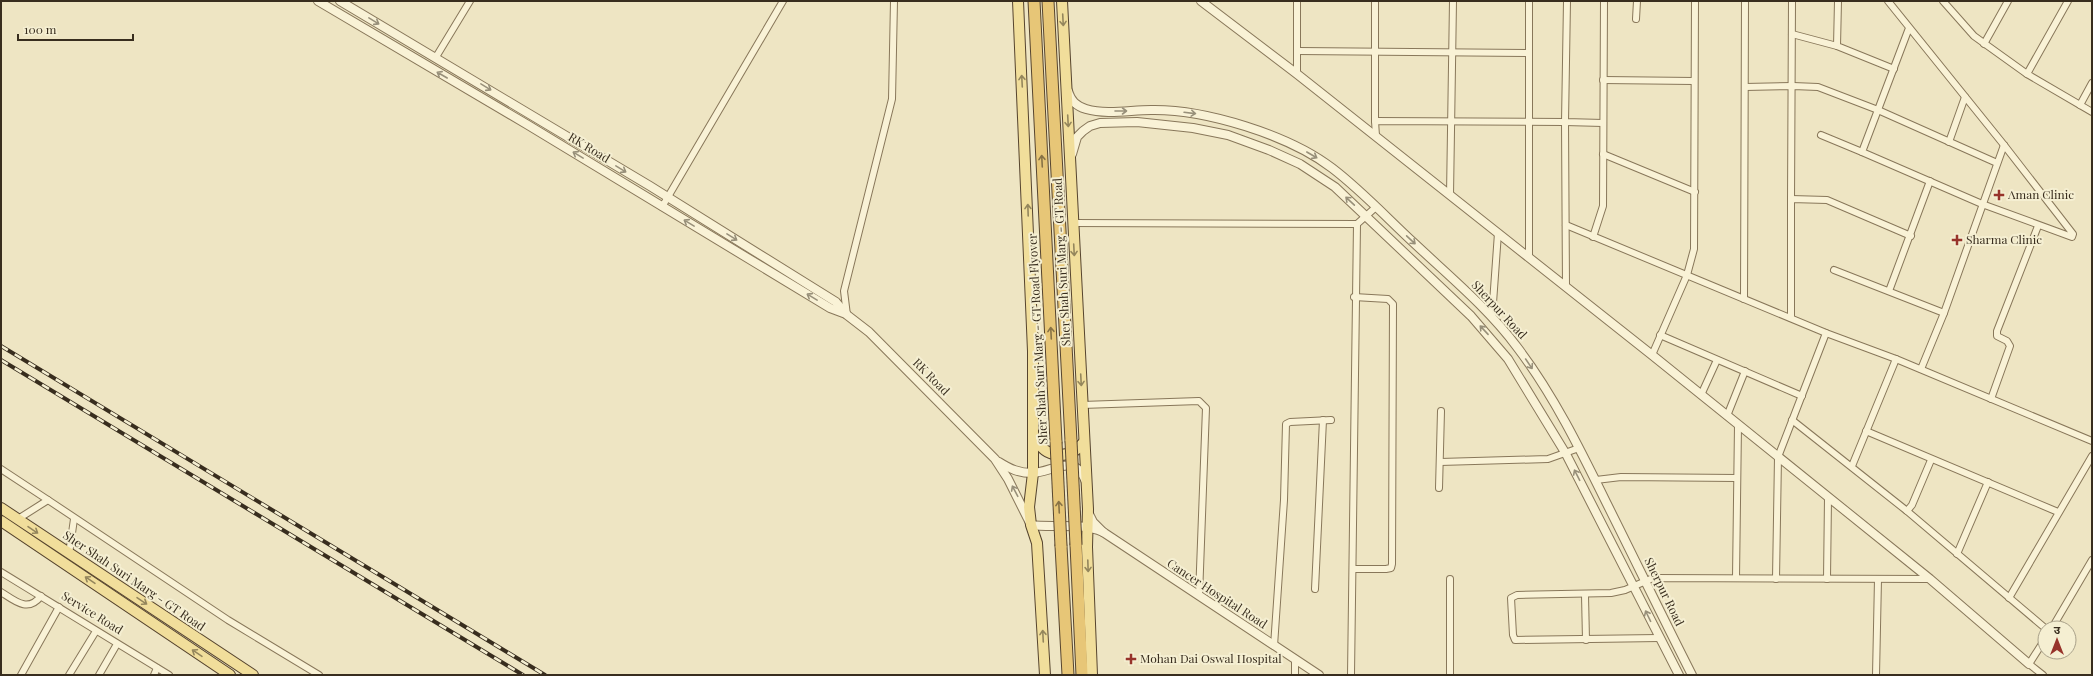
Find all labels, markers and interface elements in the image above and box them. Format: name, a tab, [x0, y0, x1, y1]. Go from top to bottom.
one-way arrow	[1059, 13, 1066, 26]
scale bar	[18, 16, 133, 42]
one-way arrow	[368, 17, 380, 25]
text: 100 m	[24, 21, 57, 37]
one-way arrow	[436, 70, 448, 78]
one-way arrow	[1018, 75, 1026, 88]
one-way arrow	[480, 83, 491, 91]
one-way arrow	[1114, 107, 1127, 115]
one-way arrow	[1183, 110, 1196, 117]
one-way arrow	[1065, 114, 1072, 127]
street label: RK Road	[566, 128, 613, 166]
one-way arrow	[572, 151, 584, 159]
one-way arrow	[1306, 152, 1318, 160]
one-way arrow	[1038, 155, 1046, 168]
one-way arrow	[615, 165, 627, 173]
street label: Sher Shah Suri Marg - GT Road	[1049, 178, 1073, 347]
place label: Aman Clinic	[2007, 186, 2074, 202]
marker: Aman Clinic	[1993, 189, 2005, 201]
one-way arrow	[1345, 197, 1355, 206]
one-way arrow	[1024, 204, 1031, 217]
one-way arrow	[684, 219, 695, 227]
place label: Sharma Clinic	[1966, 231, 2042, 247]
one-way arrow	[726, 233, 738, 241]
street label: Sher Shah Suri Marg - GT Road Flyover	[1023, 233, 1051, 445]
marker: Sharma Clinic	[1951, 234, 1963, 246]
one-way arrow	[1406, 235, 1416, 245]
one-way arrow	[1071, 243, 1078, 256]
street label: Sherpur Road	[1469, 277, 1531, 342]
one-way arrow	[806, 293, 818, 301]
one-way arrow	[1480, 325, 1489, 335]
one-way arrow	[1047, 327, 1055, 340]
street label: RK Road	[910, 354, 954, 398]
one-way arrow	[1525, 358, 1533, 369]
one-way arrow	[1077, 373, 1084, 386]
one-way arrow	[1573, 469, 1580, 481]
one-way arrow	[1011, 485, 1018, 497]
one-way arrow	[1056, 501, 1063, 514]
one-way arrow	[28, 525, 39, 534]
street label: Sher Shah Suri Marg - GT Road	[60, 526, 209, 634]
street label: Cancer Hospital Road	[1164, 555, 1271, 632]
street label: Sherpur Road	[1641, 555, 1688, 628]
one-way arrow	[1084, 559, 1091, 572]
one-way arrow	[84, 576, 95, 585]
street label: Service Road	[59, 587, 126, 637]
one-way arrow	[136, 598, 148, 606]
one-way arrow	[1644, 610, 1651, 622]
north arrow	[2037, 620, 2077, 660]
text: उ	[2054, 622, 2061, 637]
one-way arrow	[1040, 630, 1047, 643]
one-way arrow	[192, 649, 203, 657]
place label: Mohan Dai Oswal Hospital	[1140, 650, 1282, 666]
marker: Mohan Dai Oswal Hospital	[1125, 653, 1137, 665]

